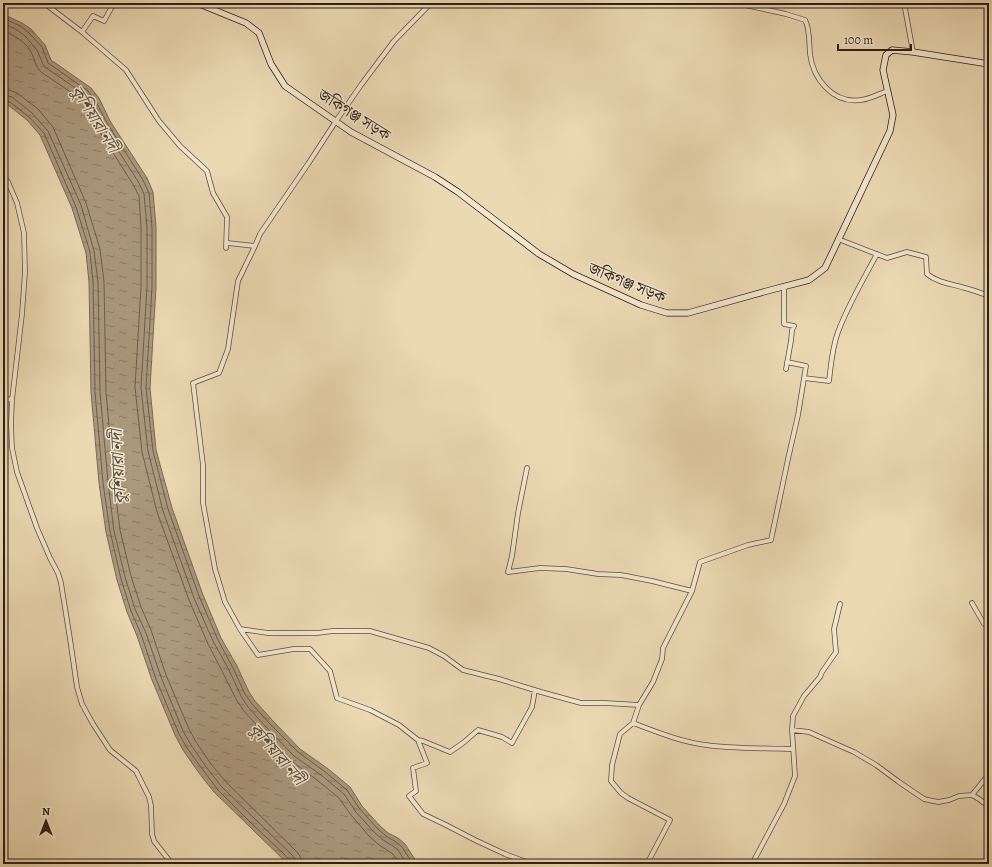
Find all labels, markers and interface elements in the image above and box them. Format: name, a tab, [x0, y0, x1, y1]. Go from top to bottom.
scale bar	[838, 26, 911, 52]
text: 100 m	[844, 32, 873, 48]
water label: কুশিয়ারা নদী	[66, 81, 126, 159]
street label: জকিগঞ্জ সড়ক	[313, 83, 395, 146]
street label: জকিগঞ্জ সড়ক	[584, 257, 670, 309]
water label: কুশিয়ারা নদী	[104, 427, 131, 505]
water label: কুশিয়ারা নদী	[244, 718, 312, 792]
north arrow	[26, 801, 66, 841]
text: N	[42, 804, 50, 819]

